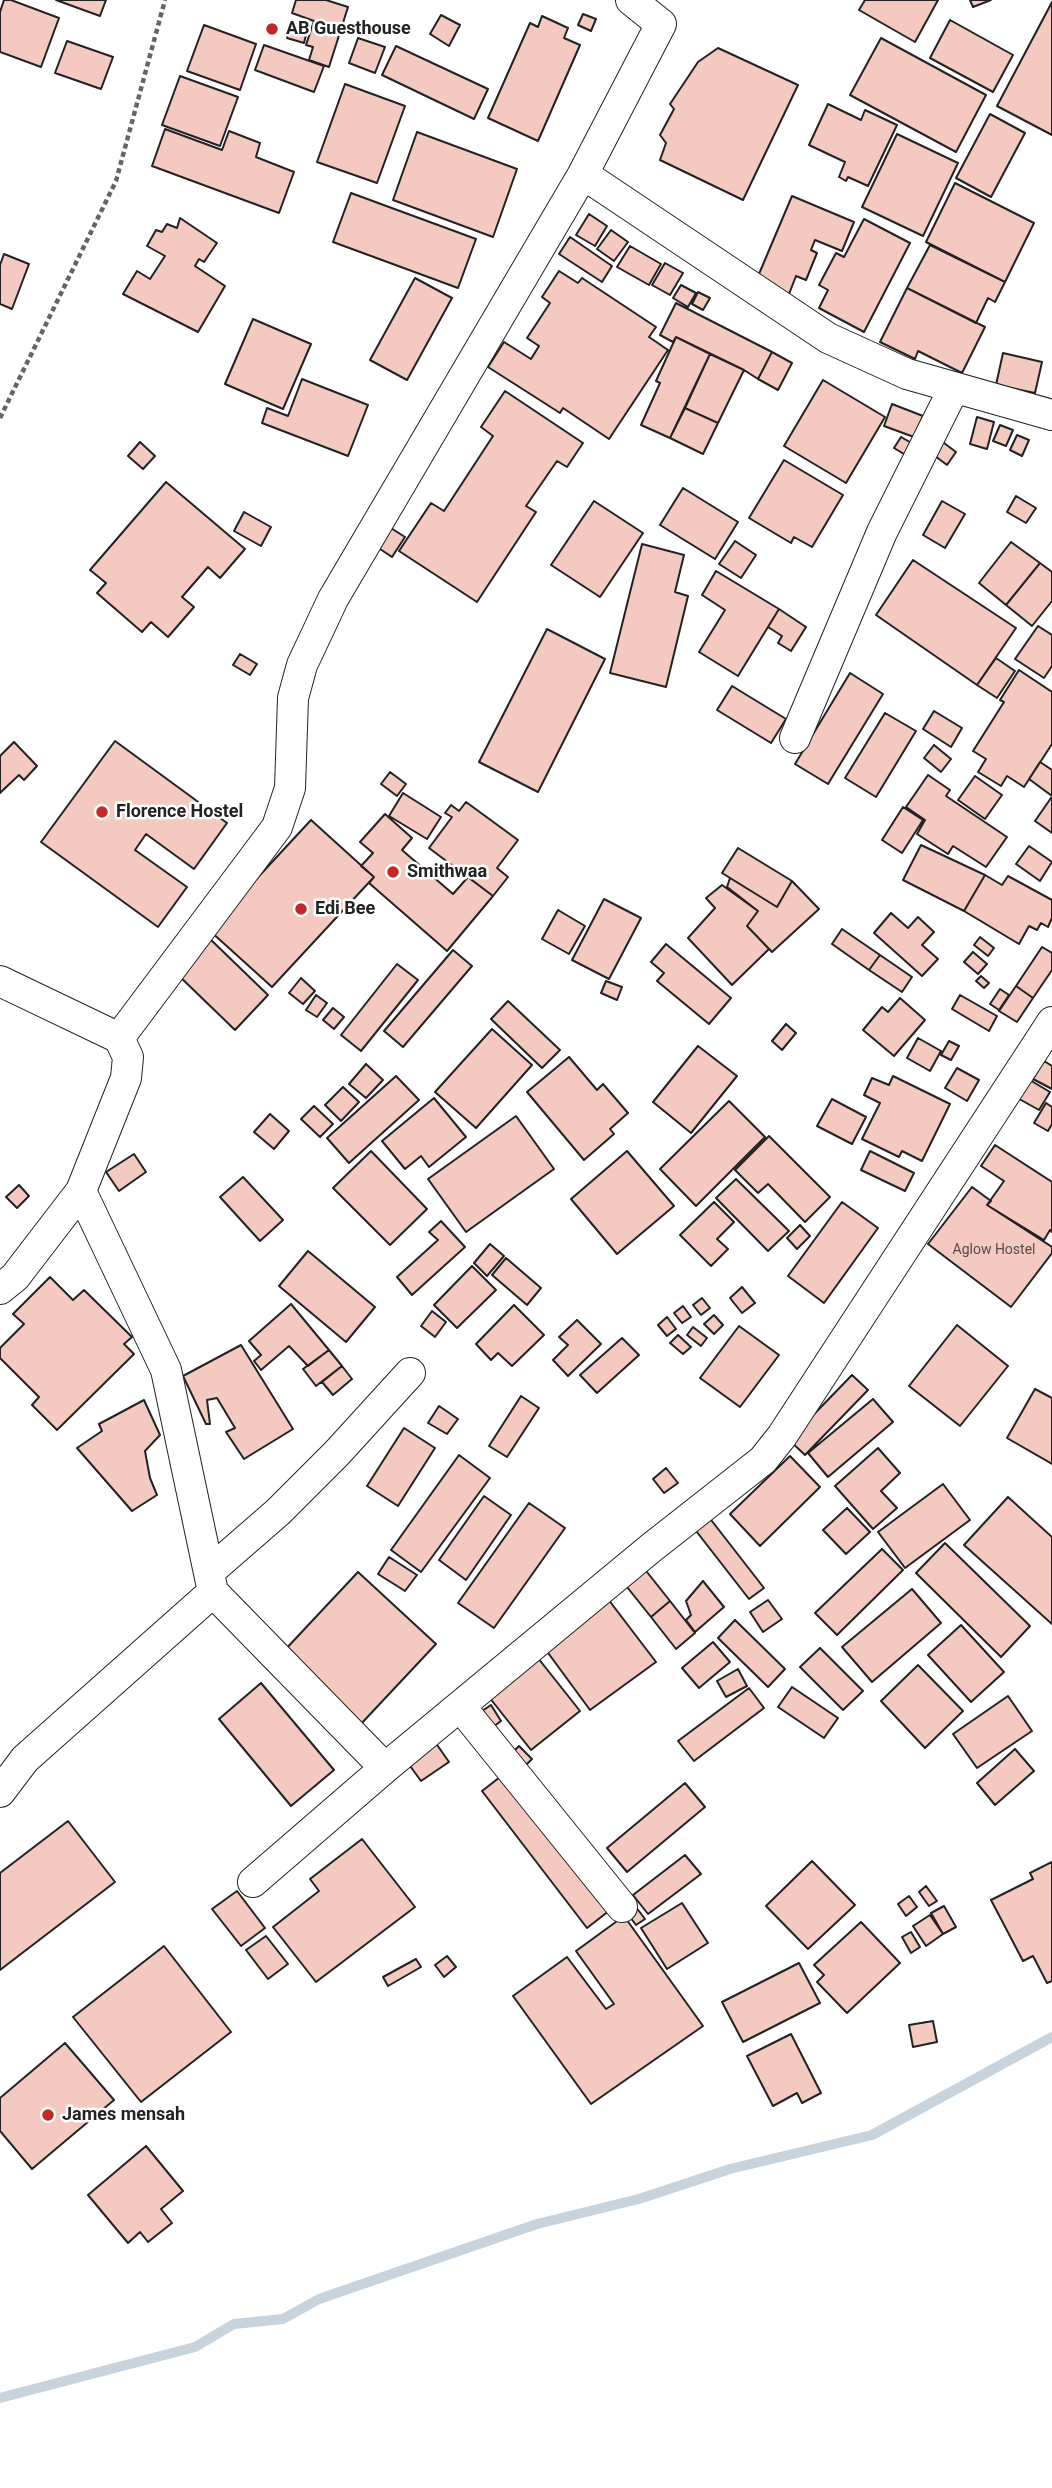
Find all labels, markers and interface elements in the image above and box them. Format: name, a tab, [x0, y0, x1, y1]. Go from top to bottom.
place label: AB Guesthouse	[286, 18, 411, 40]
marker: AB Guesthouse	[264, 21, 280, 37]
place label: Florence Hostel	[116, 801, 243, 823]
marker: Florence Hostel	[94, 804, 110, 820]
place label: Smithwaa	[407, 861, 487, 883]
marker: Smithwaa	[385, 864, 401, 880]
place label: Edi Bee	[315, 898, 375, 920]
marker: Edi Bee	[293, 901, 309, 917]
house number: Aglow Hostel	[953, 1242, 1035, 1258]
place label: James mensah	[62, 2104, 185, 2126]
marker: James mensah	[40, 2107, 56, 2123]

